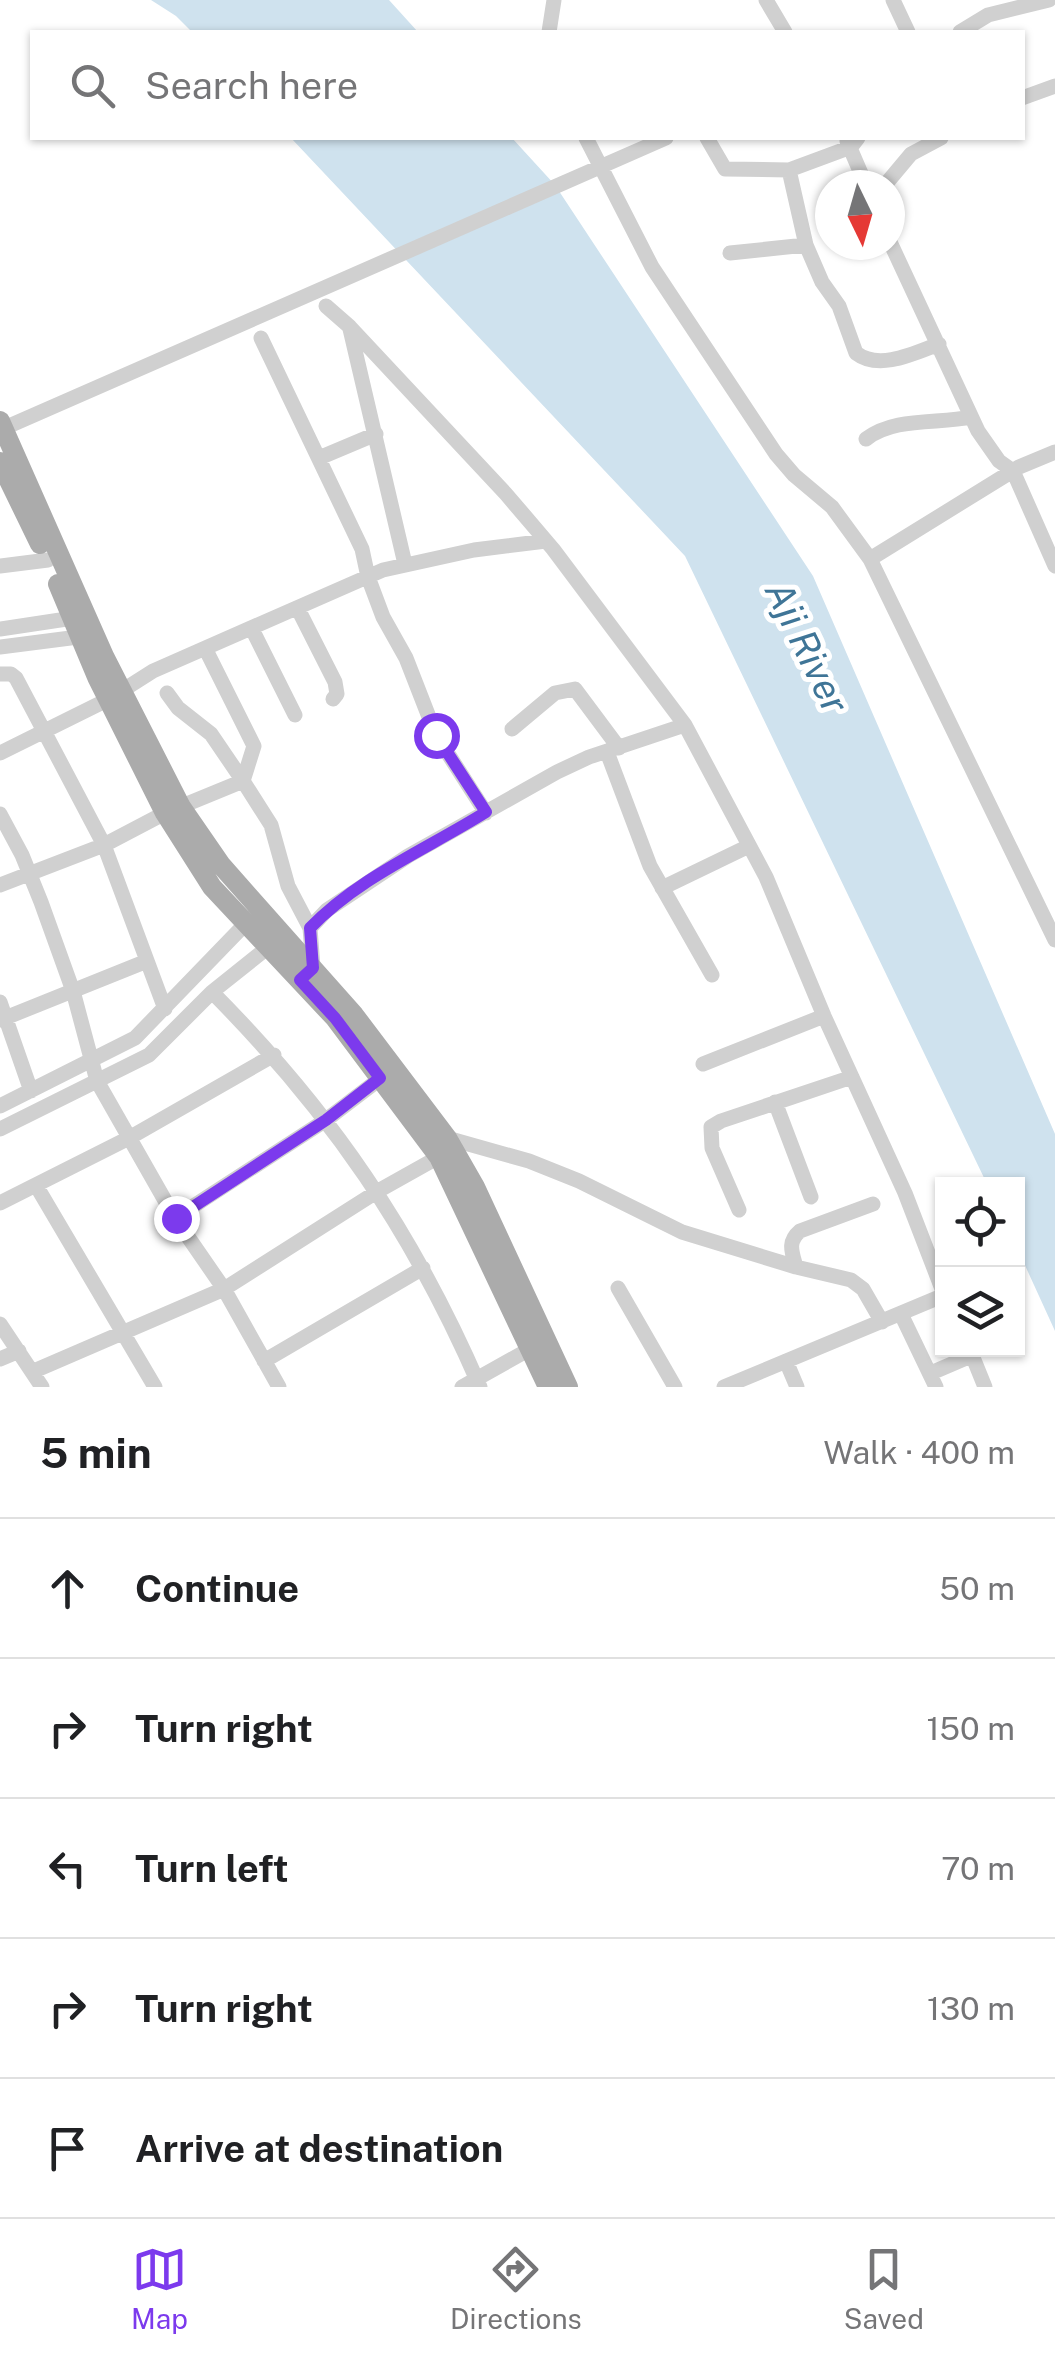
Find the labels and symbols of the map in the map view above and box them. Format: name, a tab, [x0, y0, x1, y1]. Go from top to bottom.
north arrow	[815, 170, 905, 260]
water label: Aji River	[756, 574, 858, 721]
route start	[414, 713, 460, 759]
route end	[154, 1196, 200, 1242]

